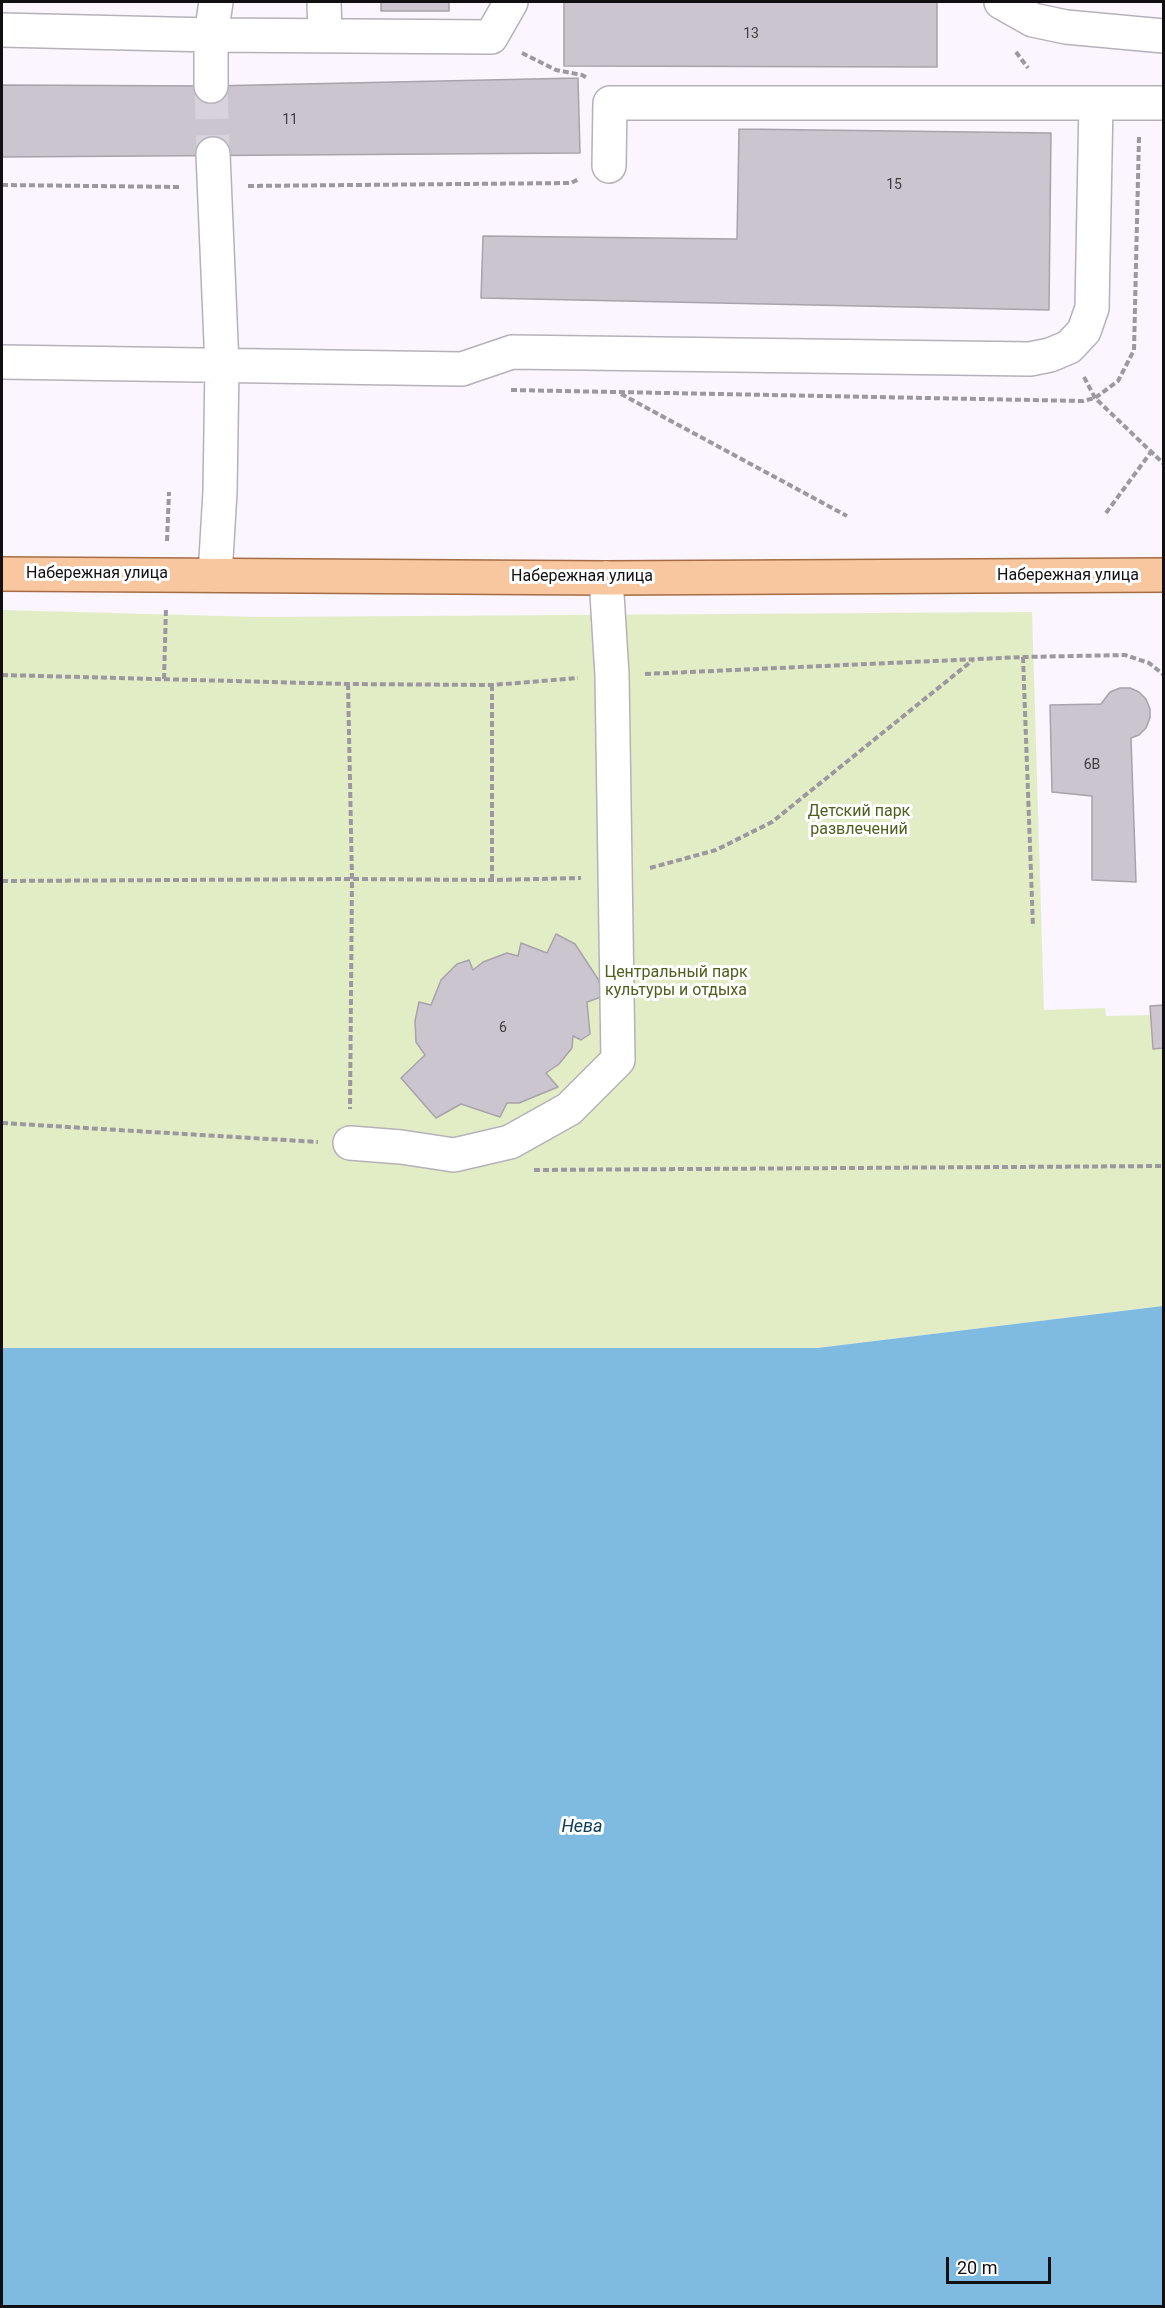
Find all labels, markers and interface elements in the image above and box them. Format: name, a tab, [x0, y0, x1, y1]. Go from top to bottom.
house number: 13	[743, 26, 759, 42]
house number: 11	[282, 112, 298, 128]
house number: 15	[886, 177, 902, 193]
street label: Набережная улица	[26, 564, 168, 584]
street label: Набережная улица	[997, 566, 1139, 586]
street label: Набережная улица	[511, 567, 653, 587]
house number: 6В	[1084, 757, 1100, 773]
park label: Детский парк развлечений	[808, 802, 910, 840]
park label: Центральный парк культуры и отдыха	[604, 963, 748, 1001]
house number: 6	[499, 1020, 507, 1036]
water label: Нева	[561, 1816, 603, 1838]
scale bar	[949, 2245, 1054, 2283]
text: 20 m	[957, 2257, 997, 2278]

